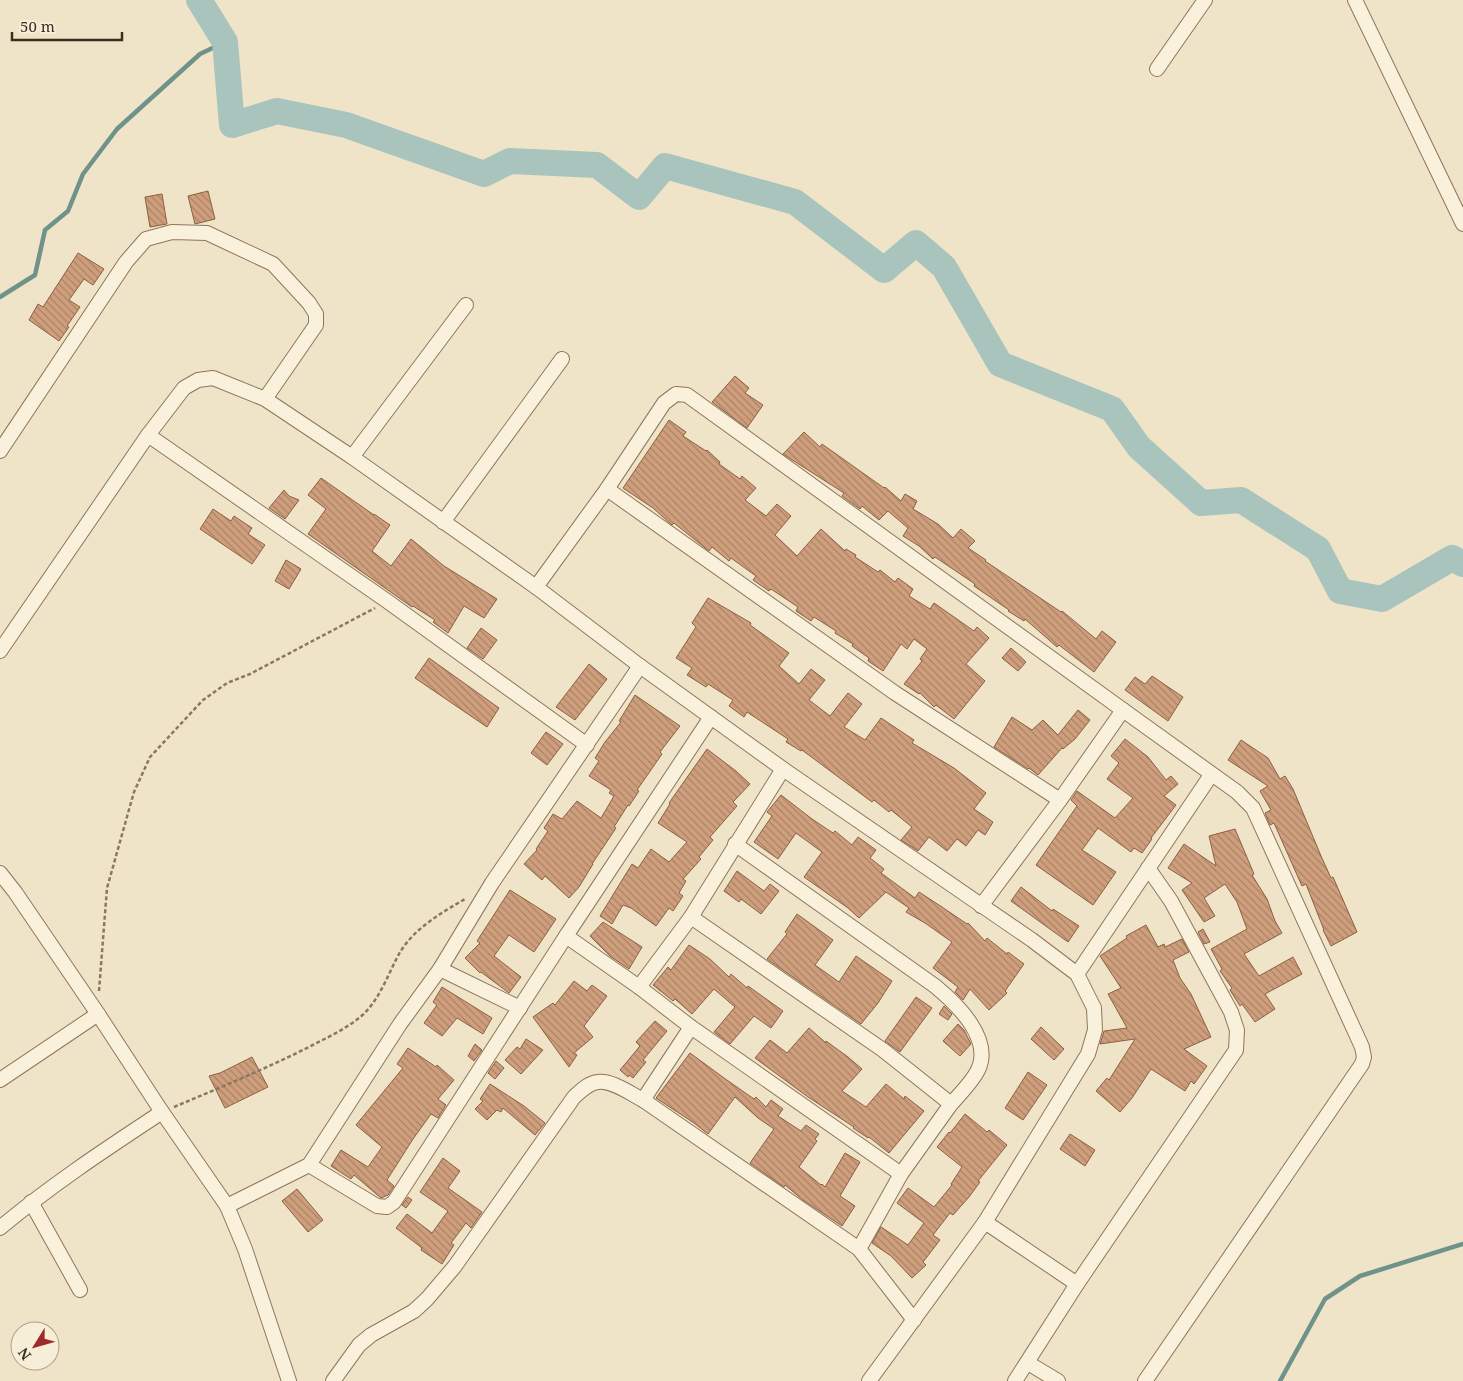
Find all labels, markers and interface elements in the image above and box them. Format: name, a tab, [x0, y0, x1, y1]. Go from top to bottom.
scale bar	[12, 10, 122, 42]
text: 50 m	[20, 16, 55, 36]
north arrow	[10, 1321, 60, 1371]
text: N	[13, 1344, 35, 1364]

